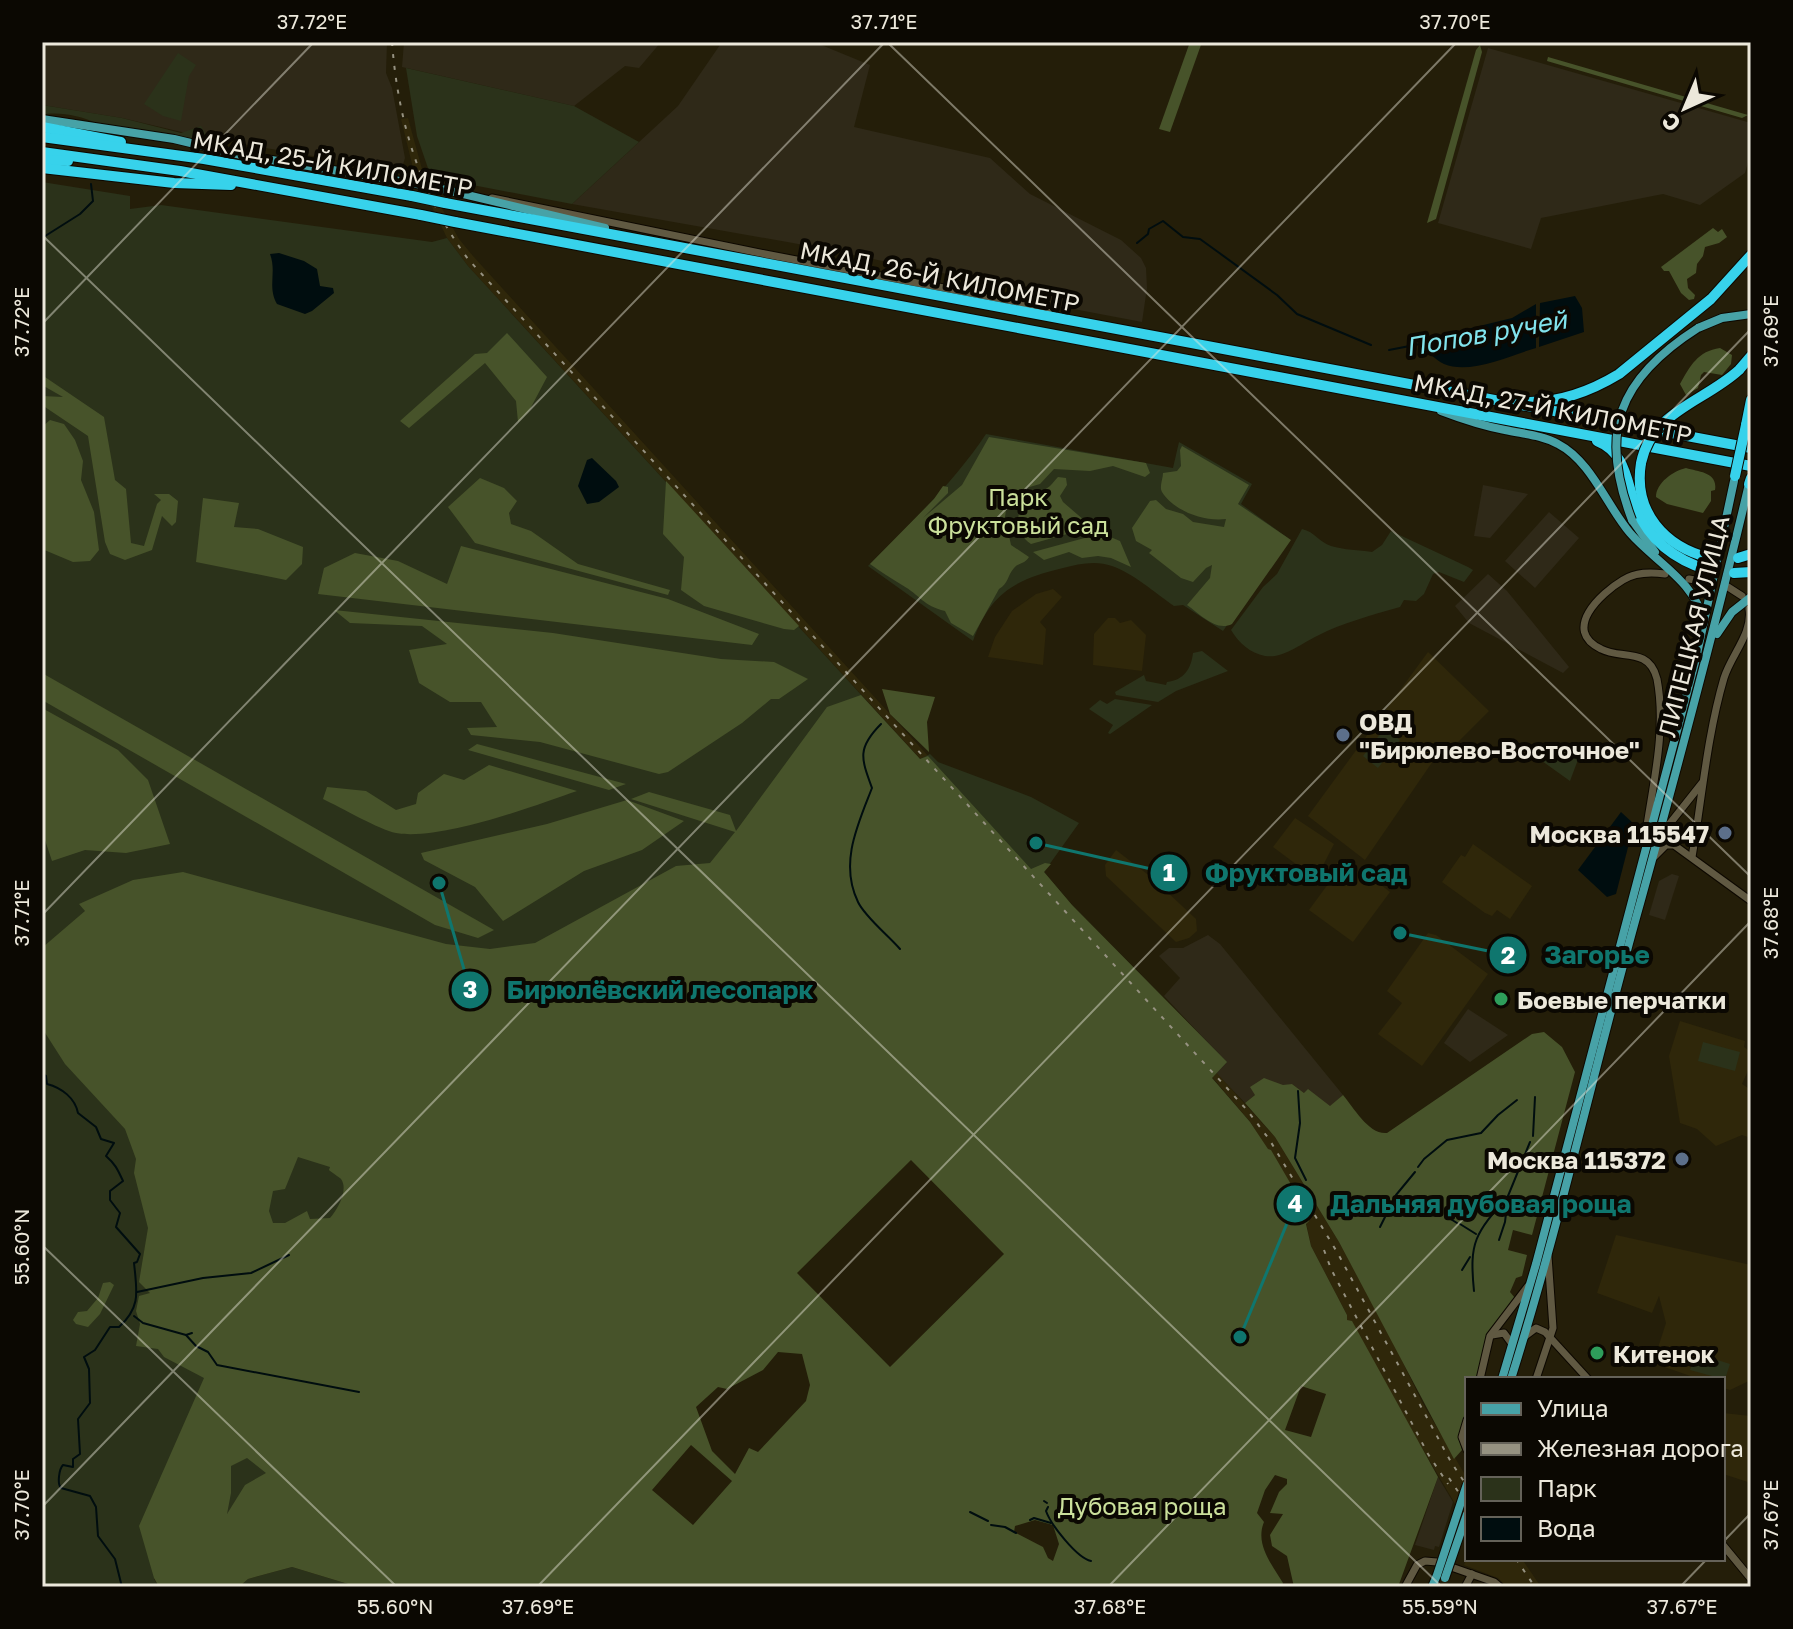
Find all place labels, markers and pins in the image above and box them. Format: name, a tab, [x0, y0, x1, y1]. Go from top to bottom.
place label: ОВД "Бирюлево-Восточное"	[1359, 707, 1640, 764]
marker: ОВД "Бирюлево-Восточное"	[1334, 726, 1352, 744]
place label: Москва 115547	[1530, 819, 1709, 848]
marker: Москва 115547	[1716, 824, 1734, 842]
callout: Фруктовый сад	[1149, 848, 1423, 898]
callout: Загорье	[1488, 930, 1665, 980]
callout: Бирюлёвский лесопарк	[450, 965, 829, 1015]
place label: Боевые перчатки	[1517, 985, 1726, 1014]
marker: Боевые перчатки	[1492, 990, 1510, 1008]
place label: Москва 115372	[1487, 1145, 1666, 1174]
marker: Москва 115372	[1673, 1150, 1691, 1168]
callout: Дальняя дубовая роща	[1275, 1179, 1648, 1229]
place label: Китенок	[1613, 1339, 1715, 1368]
marker: Китенок	[1588, 1344, 1606, 1362]

